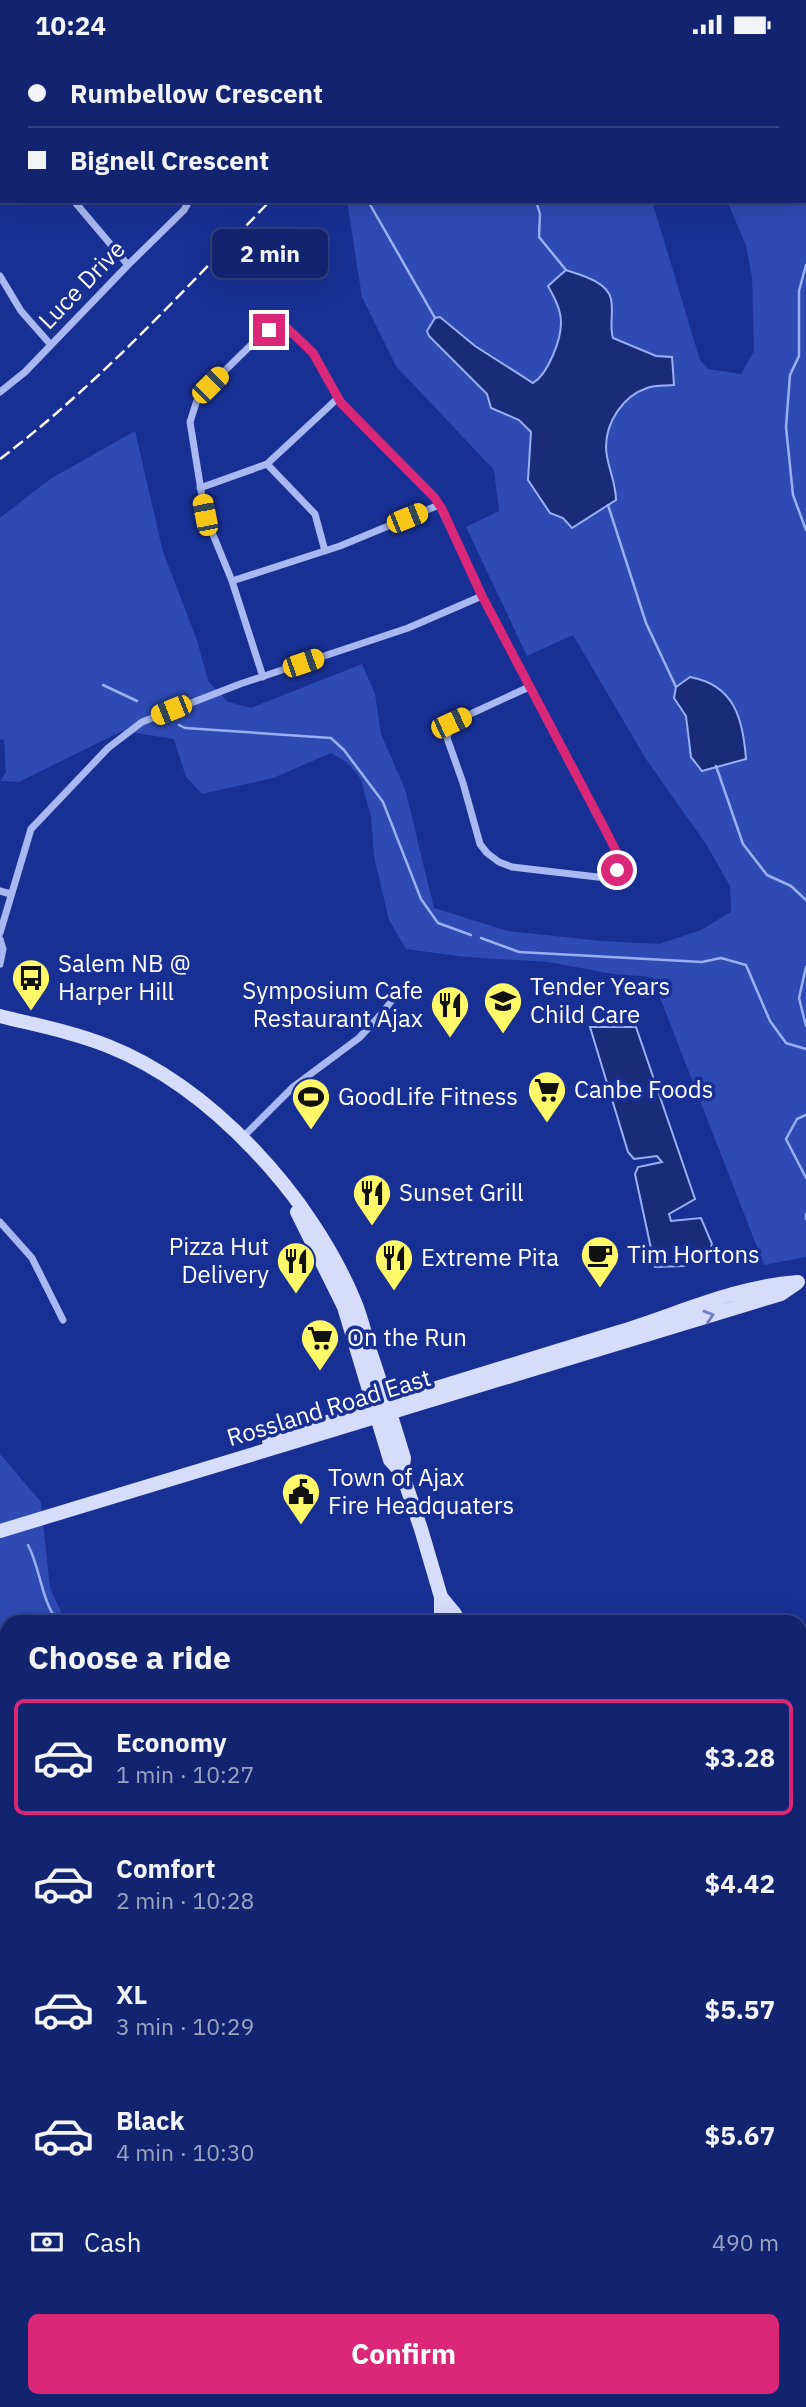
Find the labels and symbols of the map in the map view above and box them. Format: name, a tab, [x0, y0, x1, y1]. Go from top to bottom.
callout: 2 min	[211, 229, 327, 278]
street label: Luce Drive	[31, 233, 132, 336]
route end	[253, 314, 285, 346]
car	[188, 363, 233, 407]
car	[191, 492, 220, 538]
car	[384, 500, 431, 536]
car	[280, 646, 327, 680]
car	[148, 692, 195, 728]
car	[428, 705, 475, 741]
route start	[601, 854, 633, 886]
place label: Salem NB @ Harper Hill	[58, 947, 191, 1007]
bus stop icon: Salem NB @ Harper Hill	[10, 957, 52, 1012]
place label: Tender Years Child Care	[530, 970, 670, 1030]
place label: Symposium Cafe Restaurant Ajax	[242, 974, 423, 1034]
school or university icon: Tender Years Child Care	[482, 980, 524, 1035]
restaurant icon: Symposium Cafe Restaurant Ajax	[429, 984, 471, 1039]
supermarket icon: Canbe Foods	[526, 1069, 568, 1124]
place label: Canbe Foods	[574, 1073, 713, 1105]
sports icon: GoodLife Fitness	[290, 1076, 332, 1131]
place label: GoodLife Fitness	[338, 1080, 518, 1112]
restaurant icon: Sunset Grill	[351, 1172, 393, 1227]
place label: Sunset Grill	[399, 1176, 524, 1208]
place label: Pizza Hut Delivery	[169, 1230, 269, 1290]
cafe icon: Tim Hortons	[579, 1234, 621, 1289]
restaurant icon: Extreme Pita	[373, 1237, 415, 1292]
place label: Tim Hortons	[627, 1238, 760, 1270]
restaurant icon: Pizza Hut Delivery	[275, 1240, 317, 1295]
place label: Extreme Pita	[421, 1241, 559, 1273]
one-way arrow	[703, 1310, 715, 1325]
supermarket icon: On the Run	[299, 1317, 341, 1372]
place label: On the Run	[347, 1321, 467, 1353]
street label: Rossland Road East	[223, 1361, 435, 1453]
place label: Town of Ajax Fire Headquaters	[328, 1461, 514, 1521]
public building icon: Town of Ajax Fire Headquaters	[280, 1471, 322, 1526]

